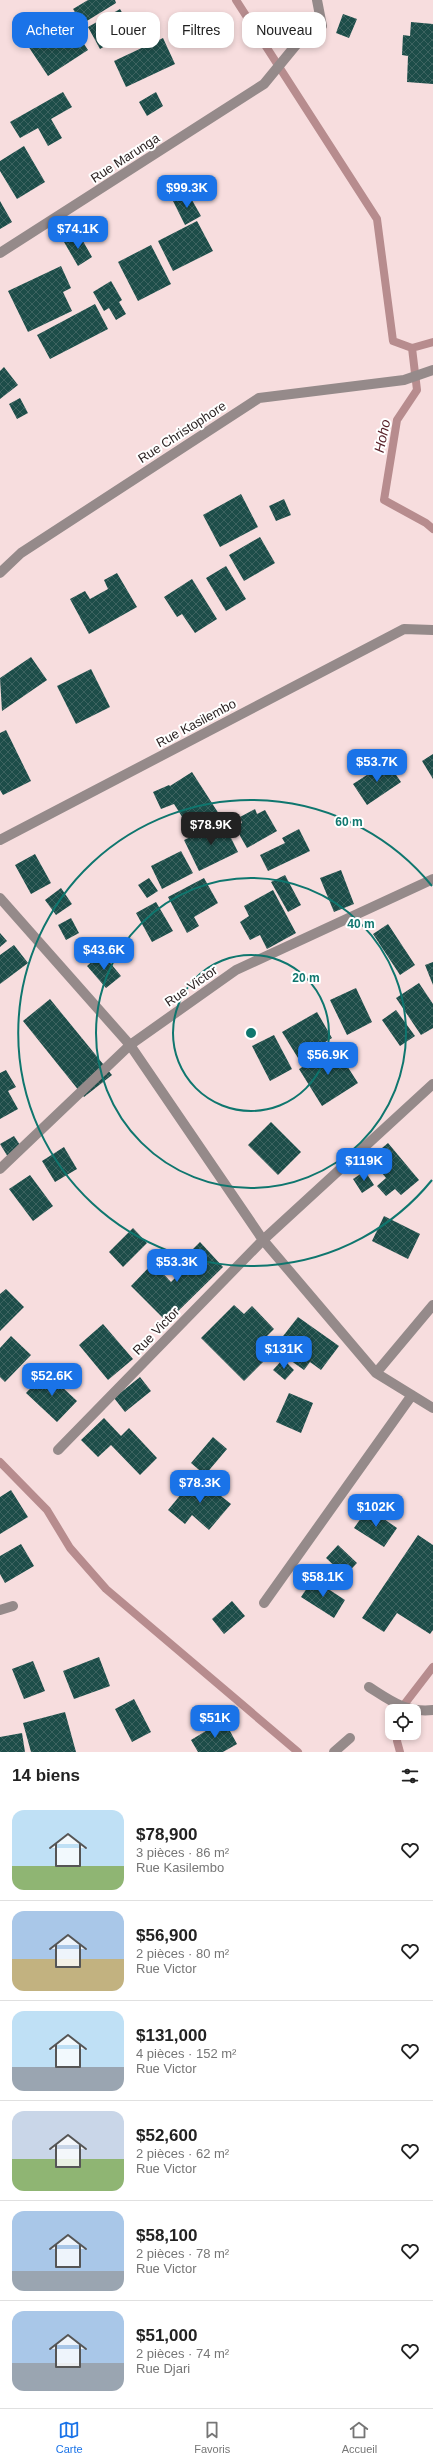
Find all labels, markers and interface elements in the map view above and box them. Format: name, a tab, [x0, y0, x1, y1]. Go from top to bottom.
chip: Acheter	[12, 12, 88, 48]
chip: Louer	[96, 12, 160, 48]
chip: Filtres	[168, 12, 234, 48]
chip: Nouveau	[242, 12, 326, 48]
street label: Rue Marunga	[88, 130, 163, 186]
pin: $99.3K	[154, 175, 220, 209]
text: $99.3K	[166, 180, 208, 195]
pin: $74.1K	[45, 216, 111, 250]
text: $74.1K	[57, 221, 99, 236]
street label: Rue Christophore	[135, 398, 229, 466]
water label: Hoho	[371, 418, 393, 454]
street label: Rue Kasilembo	[154, 696, 238, 750]
pin: $53.7K	[344, 749, 410, 783]
text: $53.7K	[356, 754, 398, 769]
pin: $78.9K	[178, 812, 244, 846]
text: 60 m	[335, 815, 363, 829]
text: $78.9K	[190, 817, 232, 832]
text: 40 m	[347, 917, 375, 931]
pin: $43.6K	[71, 937, 137, 971]
text: $43.6K	[83, 942, 125, 957]
street label: Rue Victor	[162, 962, 221, 1009]
text: 20 m	[292, 971, 320, 985]
centre of rings	[244, 1026, 258, 1040]
pin: $56.9K	[295, 1042, 361, 1076]
text: $56.9K	[307, 1047, 349, 1062]
pin: $119K	[336, 1148, 392, 1182]
text: $119K	[345, 1153, 383, 1168]
pin: $53.3K	[144, 1249, 210, 1283]
text: $53.3K	[156, 1254, 198, 1269]
street label: Rue Victor	[130, 1304, 183, 1358]
pin: $131K	[256, 1336, 312, 1370]
text: $131K	[265, 1341, 303, 1356]
pin: $52.6K	[19, 1363, 85, 1397]
text: $52.6K	[31, 1368, 73, 1383]
pin: $78.3K	[167, 1470, 233, 1504]
text: $78.3K	[179, 1475, 221, 1490]
pin: $102K	[348, 1494, 404, 1528]
text: $102K	[357, 1499, 395, 1514]
pin: $58.1K	[290, 1564, 356, 1598]
text: $58.1K	[302, 1569, 344, 1584]
map controls	[385, 1704, 421, 1740]
button: locate	[385, 1704, 421, 1740]
pin: $51K	[191, 1705, 239, 1739]
text: $51K	[199, 1710, 231, 1725]
icon: filters	[399, 1765, 421, 1787]
text: 14 biens	[12, 1766, 80, 1785]
text: $78,900	[136, 1825, 197, 1844]
icon: home	[44, 1826, 92, 1874]
icon: heart	[399, 1839, 421, 1861]
text: 3 pièces · 86 m²	[136, 1845, 229, 1860]
text: Rue Kasilembo	[136, 1860, 224, 1875]
text: $56,900	[136, 1926, 197, 1945]
icon: home	[44, 1927, 92, 1975]
icon: heart	[399, 1940, 421, 1962]
text: 2 pièces · 80 m²	[136, 1946, 229, 1961]
text: Rue Victor	[136, 1961, 196, 1976]
text: $131,000	[136, 2026, 207, 2045]
icon: home	[44, 2027, 92, 2075]
icon: heart	[399, 2040, 421, 2062]
text: 4 pièces · 152 m²	[136, 2046, 236, 2061]
text: Rue Victor	[136, 2061, 196, 2076]
text: $52,600	[136, 2126, 197, 2145]
icon: home	[44, 2127, 92, 2175]
icon: heart	[399, 2140, 421, 2162]
text: 2 pièces · 62 m²	[136, 2146, 229, 2161]
text: Rue Victor	[136, 2161, 196, 2176]
text: $58,100	[136, 2226, 197, 2245]
icon: home	[44, 2227, 92, 2275]
icon: heart	[399, 2240, 421, 2262]
text: 2 pièces · 78 m²	[136, 2246, 229, 2261]
text: Rue Victor	[136, 2261, 196, 2276]
text: $51,000	[136, 2326, 197, 2345]
icon: home	[44, 2327, 92, 2375]
icon: heart	[399, 2340, 421, 2362]
text: 2 pièces · 74 m²	[136, 2346, 229, 2361]
text: Rue Djari	[136, 2361, 190, 2376]
tab: Carte	[56, 2419, 83, 2455]
tab: Favoris	[194, 2419, 230, 2455]
tab: Accueil	[342, 2419, 377, 2455]

